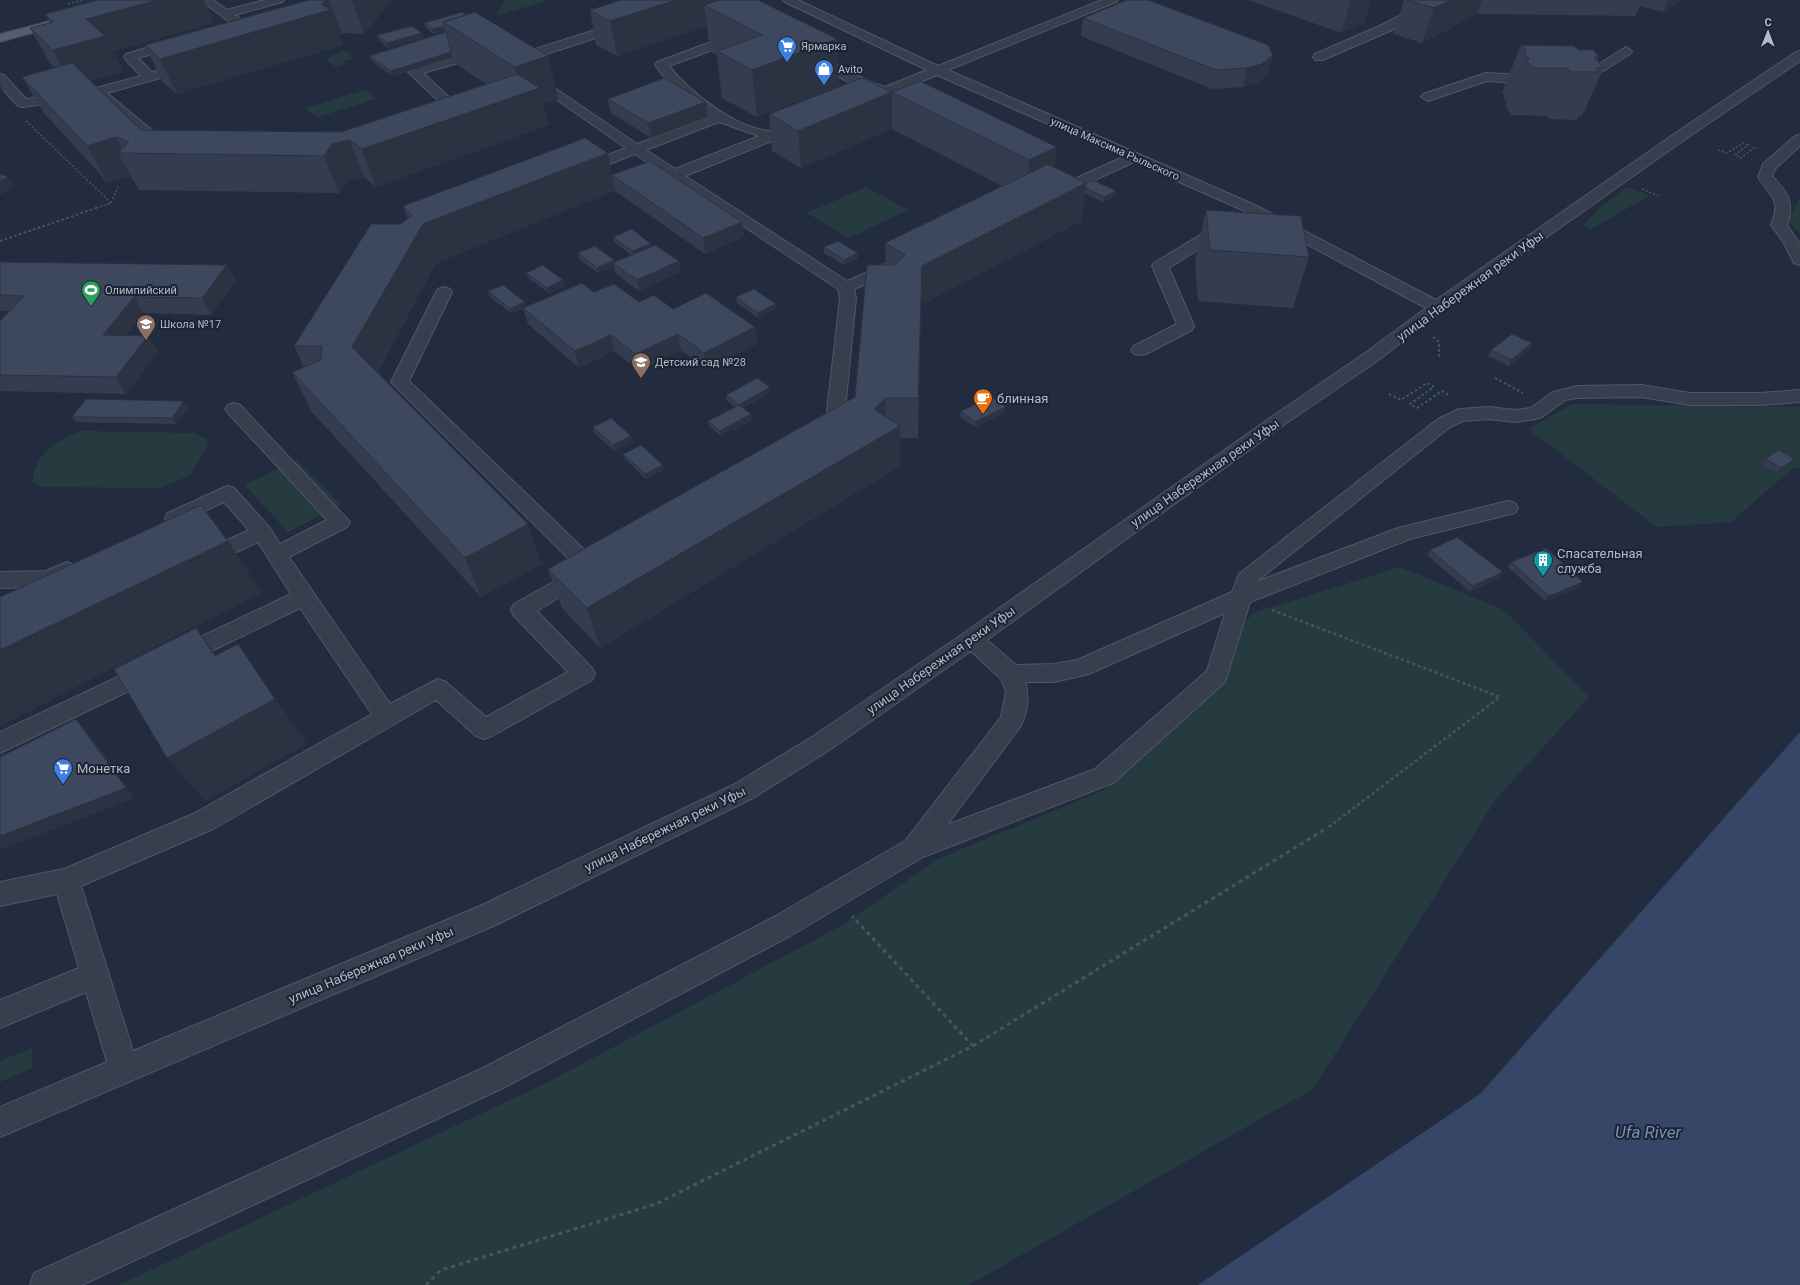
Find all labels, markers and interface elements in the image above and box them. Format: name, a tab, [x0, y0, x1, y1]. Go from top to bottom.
north arrow	[1748, 12, 1788, 52]
text: С	[1764, 16, 1772, 29]
supermarket icon: Ярмарка	[776, 35, 798, 63]
place label: Ярмарка	[801, 40, 846, 53]
shop icon: Avito	[813, 58, 835, 86]
place label: Avito	[838, 63, 863, 76]
street label: улица Максима Рыльского	[1048, 115, 1182, 183]
street label: улица Набережная реки Уфы	[1394, 228, 1546, 344]
sports icon: Олимпийский	[80, 279, 102, 307]
place label: Олимпийский	[105, 284, 177, 297]
school or university icon: Школа №17	[135, 313, 157, 341]
place label: Школа №17	[160, 318, 221, 331]
school or university icon: Детский сад №28	[630, 351, 652, 379]
place label: Детский сад №28	[655, 356, 746, 369]
cafe icon: блинная	[972, 387, 994, 415]
place label: блинная	[997, 391, 1048, 406]
street label: улица Набережная реки Уфы	[1128, 416, 1282, 530]
place label: Спасательная служба	[1557, 546, 1643, 576]
building icon: Спасательная служба	[1532, 549, 1554, 577]
street label: улица Набережная реки Уфы	[864, 603, 1018, 717]
supermarket icon: Монетка	[52, 757, 74, 785]
place label: Монетка	[77, 761, 130, 776]
street label: улица Набережная реки Уфы	[582, 783, 748, 875]
street label: улица Набережная реки Уфы	[286, 923, 456, 1007]
water label: Ufa River	[1615, 1122, 1681, 1142]

